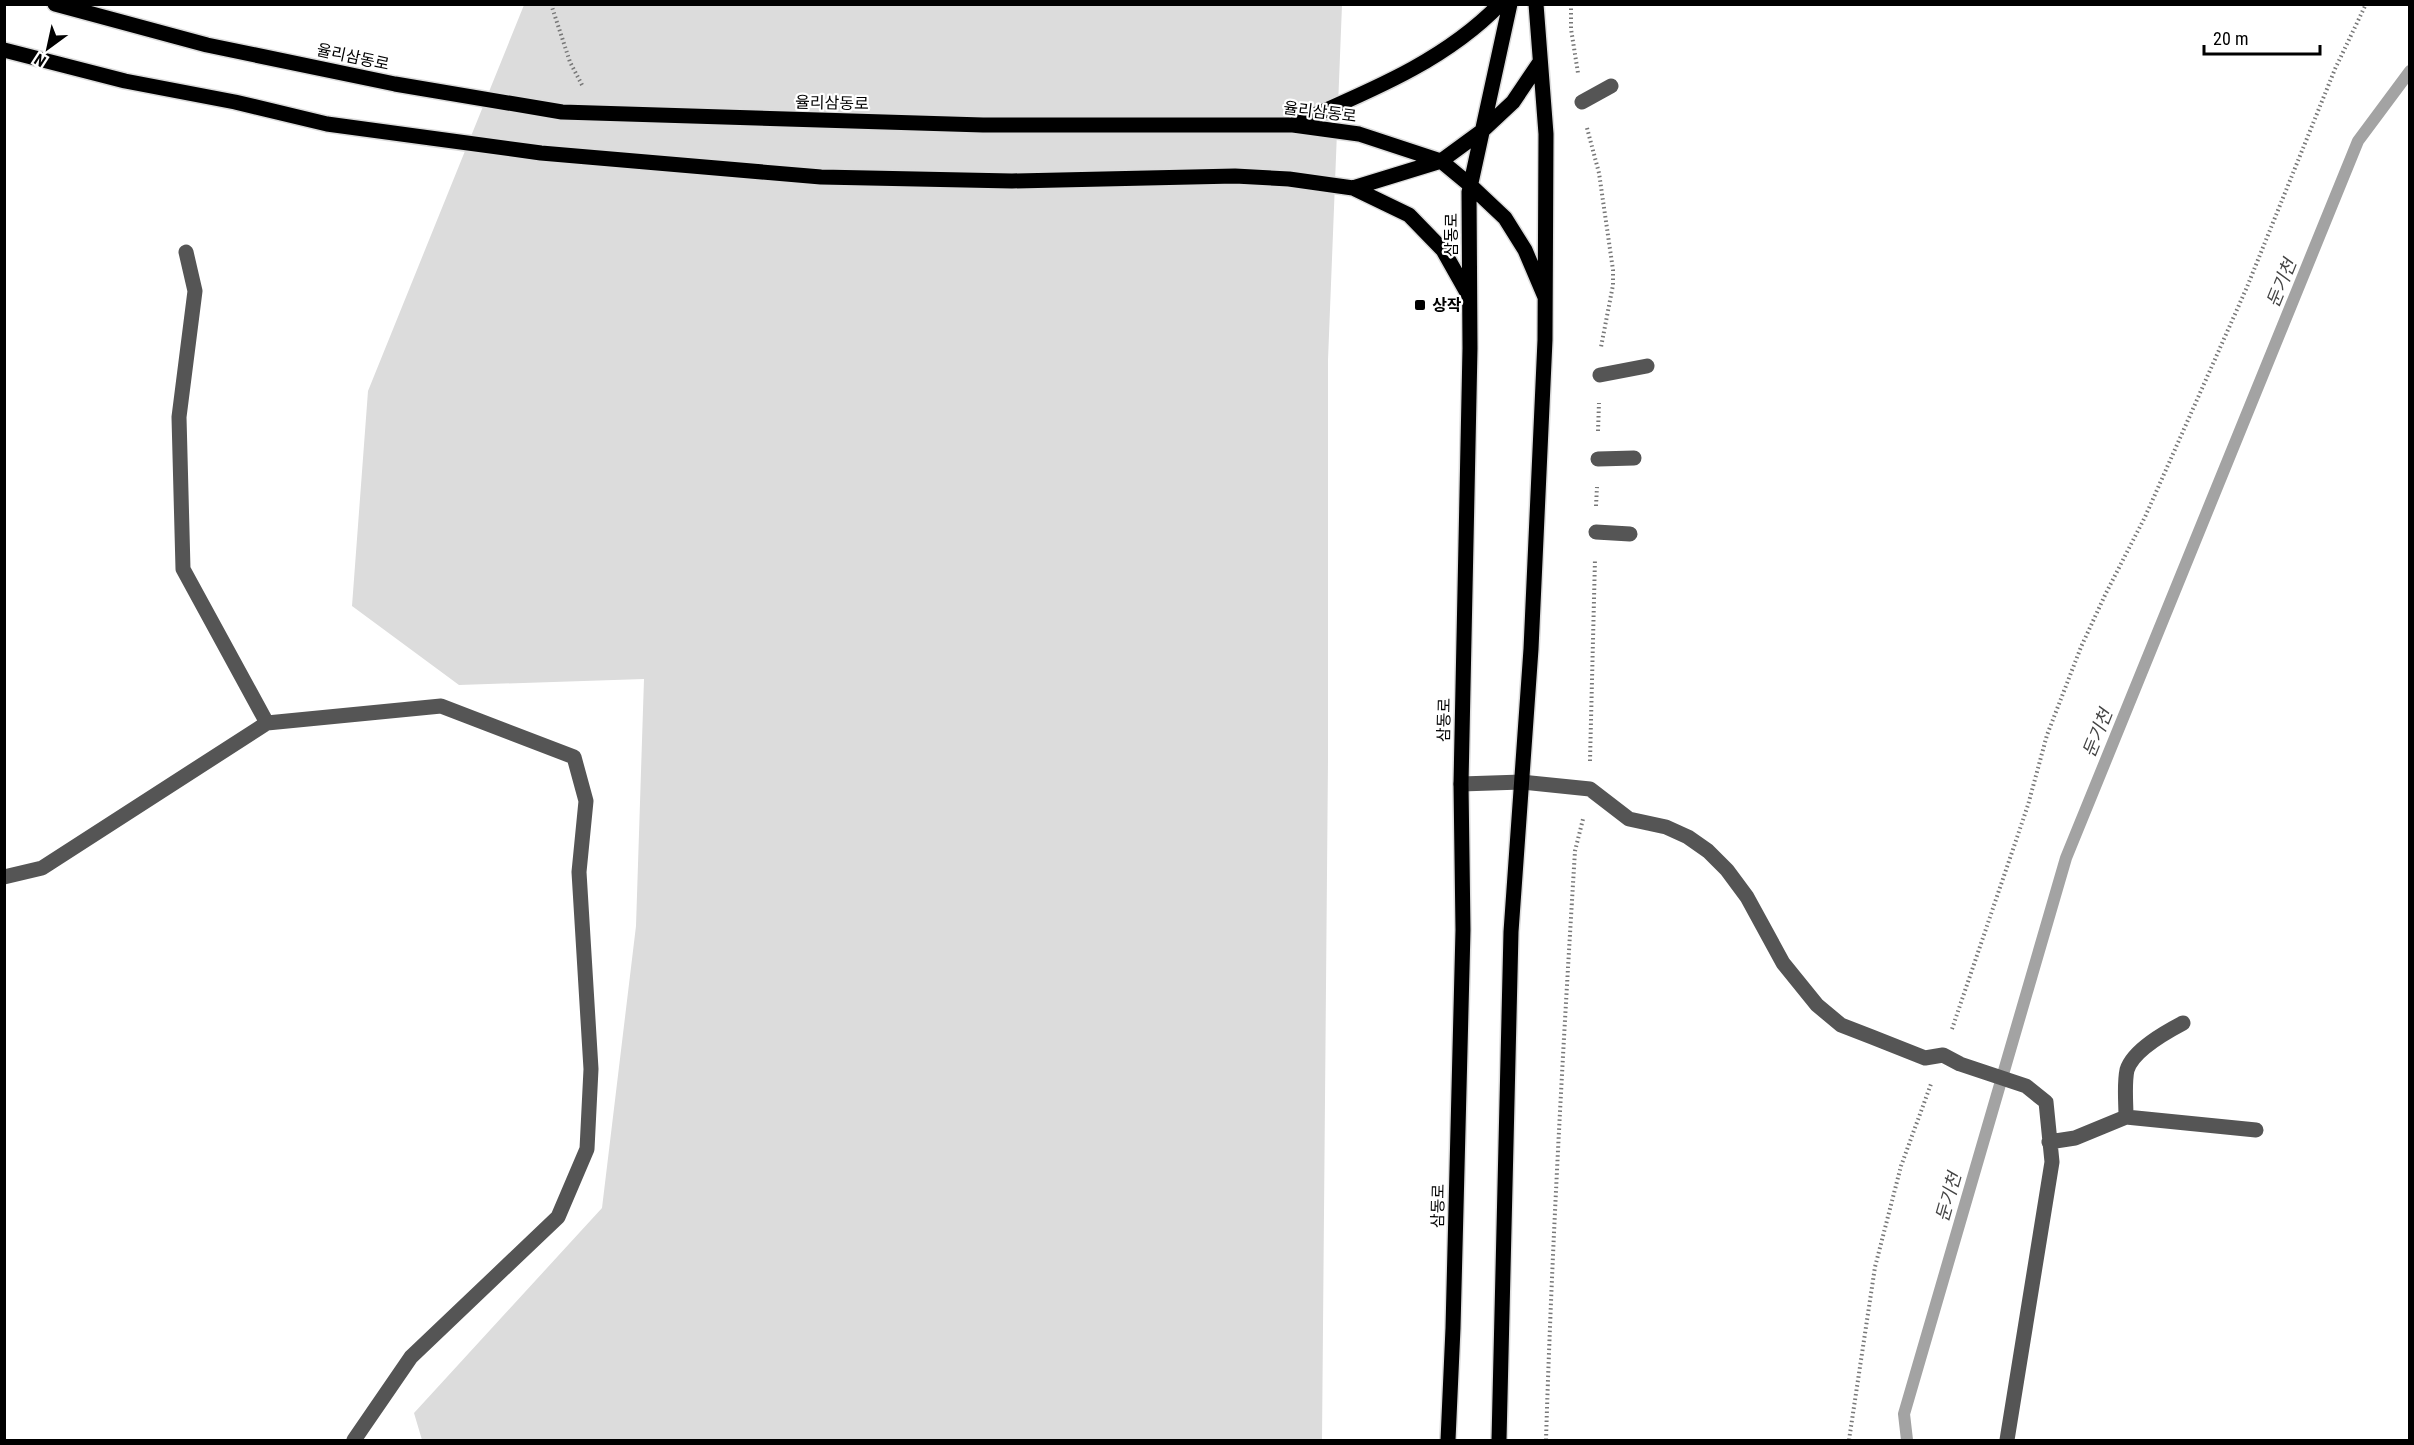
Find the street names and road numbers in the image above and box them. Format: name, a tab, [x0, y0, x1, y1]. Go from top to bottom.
street label: 율리삼동로	[315, 40, 391, 74]
street label: 율리삼동로	[795, 93, 869, 113]
street label: 율리삼동로	[1282, 98, 1358, 126]
street label: 삼동로	[1442, 213, 1461, 257]
street label: 삼동로	[1434, 697, 1454, 742]
street label: 삼동로	[1428, 1183, 1448, 1228]

